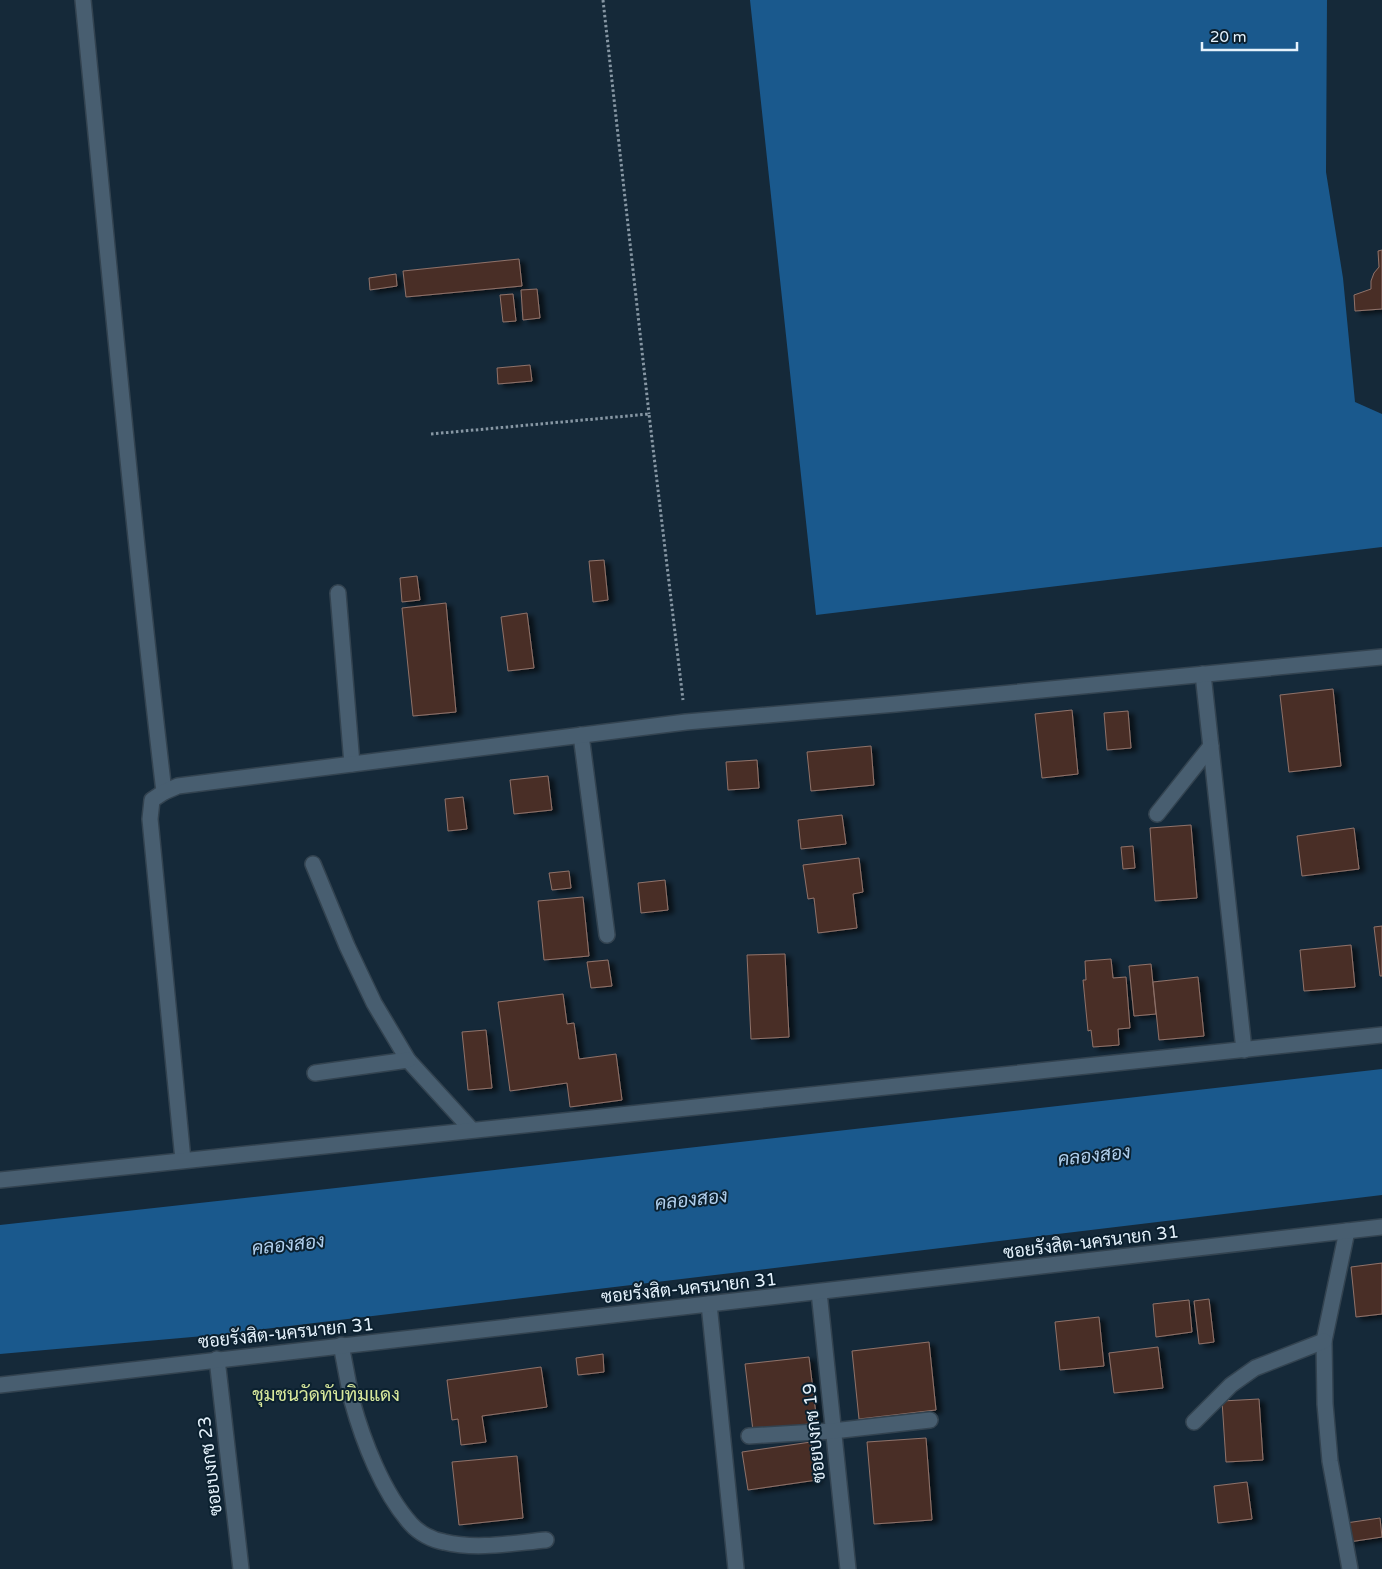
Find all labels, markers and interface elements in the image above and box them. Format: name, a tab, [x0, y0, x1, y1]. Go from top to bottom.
scale bar	[1202, 20, 1297, 52]
text: 20 m	[1210, 28, 1247, 46]
water label: คลองสอง	[1057, 1141, 1132, 1171]
water label: คลองสอง	[654, 1185, 729, 1215]
street label: ซอยรังสิต-นครนายก 31	[1002, 1220, 1180, 1264]
water label: คลองสอง	[251, 1230, 326, 1260]
street label: ซอยรังสิต-นครนายก 31	[600, 1268, 778, 1308]
street label: ซอยรังสิต-นครนายก 31	[197, 1313, 375, 1353]
street label: ซอยบงกช 19	[798, 1382, 830, 1484]
district label: ชุมชนวัดทับทิมแดง	[252, 1384, 400, 1407]
street label: ซอยบงกช 23	[193, 1415, 227, 1517]

